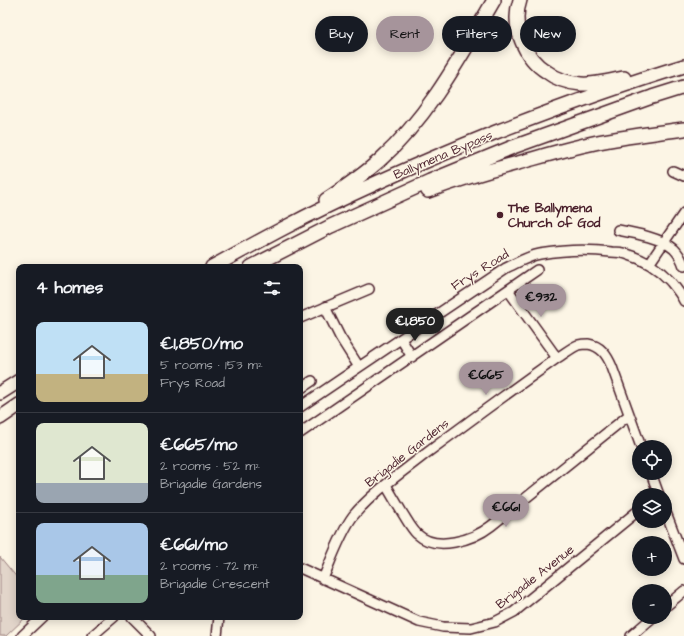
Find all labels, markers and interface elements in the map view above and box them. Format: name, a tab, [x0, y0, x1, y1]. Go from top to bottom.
chip: Buy	[315, 16, 368, 52]
chip: Rent	[376, 16, 434, 52]
chip: Filters	[442, 16, 512, 52]
chip: New	[520, 16, 576, 52]
street label: Ballymena Bypass	[391, 126, 496, 185]
place label: The Ballymena Church of God	[507, 199, 601, 232]
marker: The Ballymena Church of God	[495, 210, 505, 220]
street label: Frys Road	[448, 245, 513, 296]
text: 4 homes	[36, 276, 103, 300]
icon: filters	[261, 277, 283, 299]
pin: €932	[517, 284, 565, 318]
text: €932	[525, 288, 557, 306]
pin: €1,850	[382, 308, 448, 342]
text: €1,850	[395, 312, 435, 330]
text: €1,850/mo	[160, 332, 243, 356]
icon: home	[68, 338, 116, 386]
text: 5 rooms · 153 m²	[160, 356, 263, 374]
pin: €665	[462, 362, 510, 396]
text: €665	[468, 366, 504, 384]
text: Frys Road	[160, 374, 225, 392]
street label: Brigadie Gardens	[361, 414, 454, 492]
text: €665/mo	[160, 433, 237, 457]
icon: home	[68, 439, 116, 487]
map controls	[632, 440, 672, 624]
button: locate	[632, 440, 672, 480]
text: 2 rooms · 52 m²	[160, 457, 260, 475]
text: Brigadie Gardens	[160, 475, 262, 493]
button: layers	[632, 488, 672, 528]
pin: €661	[482, 494, 530, 528]
text: €661	[492, 498, 520, 516]
text: €661/mo	[160, 533, 228, 557]
button: +	[632, 536, 672, 576]
icon: home	[68, 539, 116, 587]
street label: Brigadie Avenue	[492, 541, 579, 614]
text: 2 rooms · 72 m²	[160, 557, 259, 575]
text: Brigadie Crescent	[160, 575, 270, 593]
button: −	[632, 584, 672, 624]

